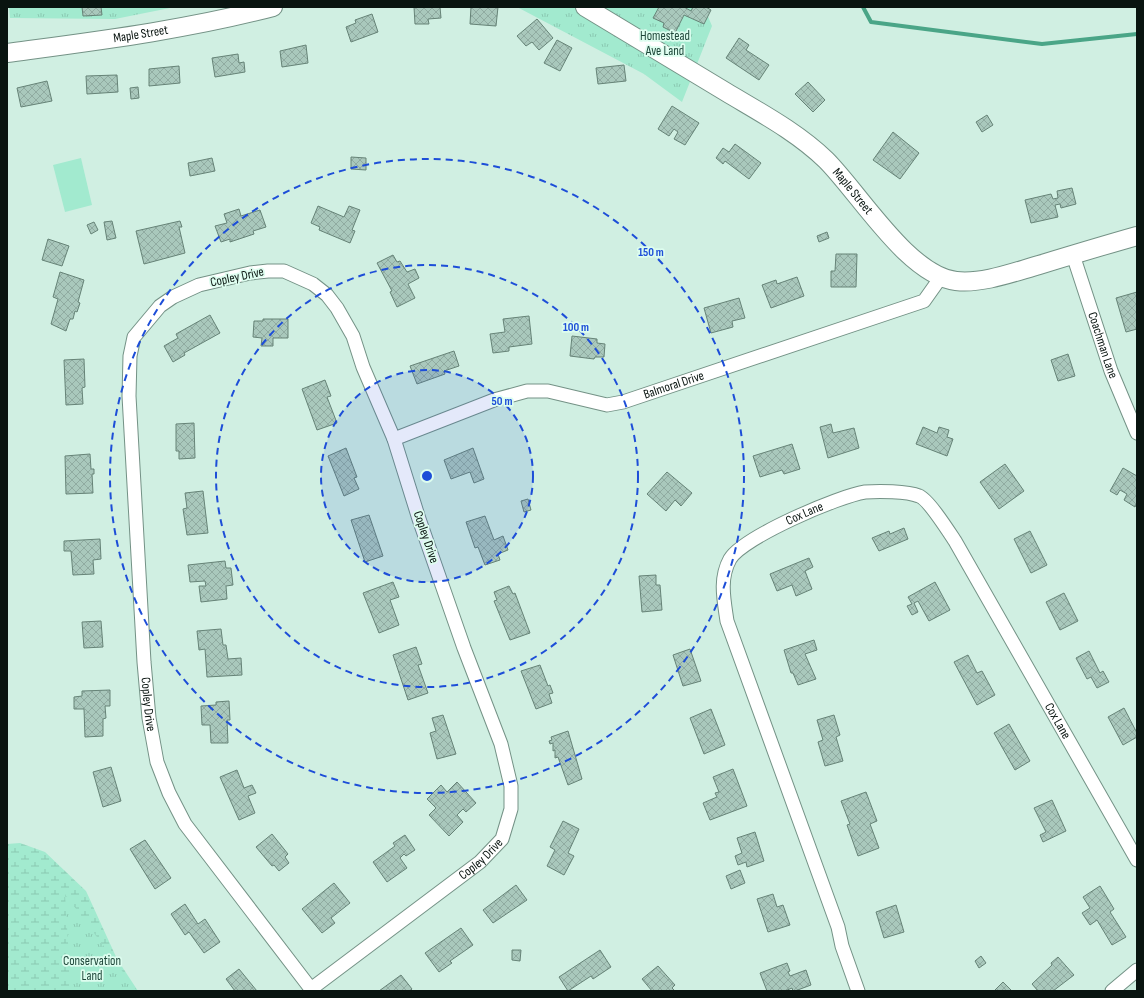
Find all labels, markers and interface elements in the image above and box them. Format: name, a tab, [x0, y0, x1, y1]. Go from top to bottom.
street label: Maple Street	[112, 22, 169, 46]
park label: Homestead Ave Land	[640, 28, 690, 59]
street label: Maple Street	[829, 165, 876, 218]
text: 150 m	[638, 245, 664, 260]
street label: Copley Drive	[209, 264, 265, 290]
street label: Coachman Lane	[1084, 310, 1121, 381]
text: 100 m	[563, 320, 589, 335]
street label: Balmoral Drive	[641, 367, 706, 403]
text: 50 m	[492, 394, 512, 409]
centre of rings	[420, 469, 434, 483]
street label: Cox Lane	[783, 498, 826, 529]
street label: Copley Drive	[410, 509, 442, 565]
street label: Copley Drive	[137, 677, 159, 733]
street label: Cox Lane	[1041, 700, 1074, 742]
street label: Copley Drive	[456, 835, 506, 883]
park label: Conservation Land	[63, 953, 121, 984]

